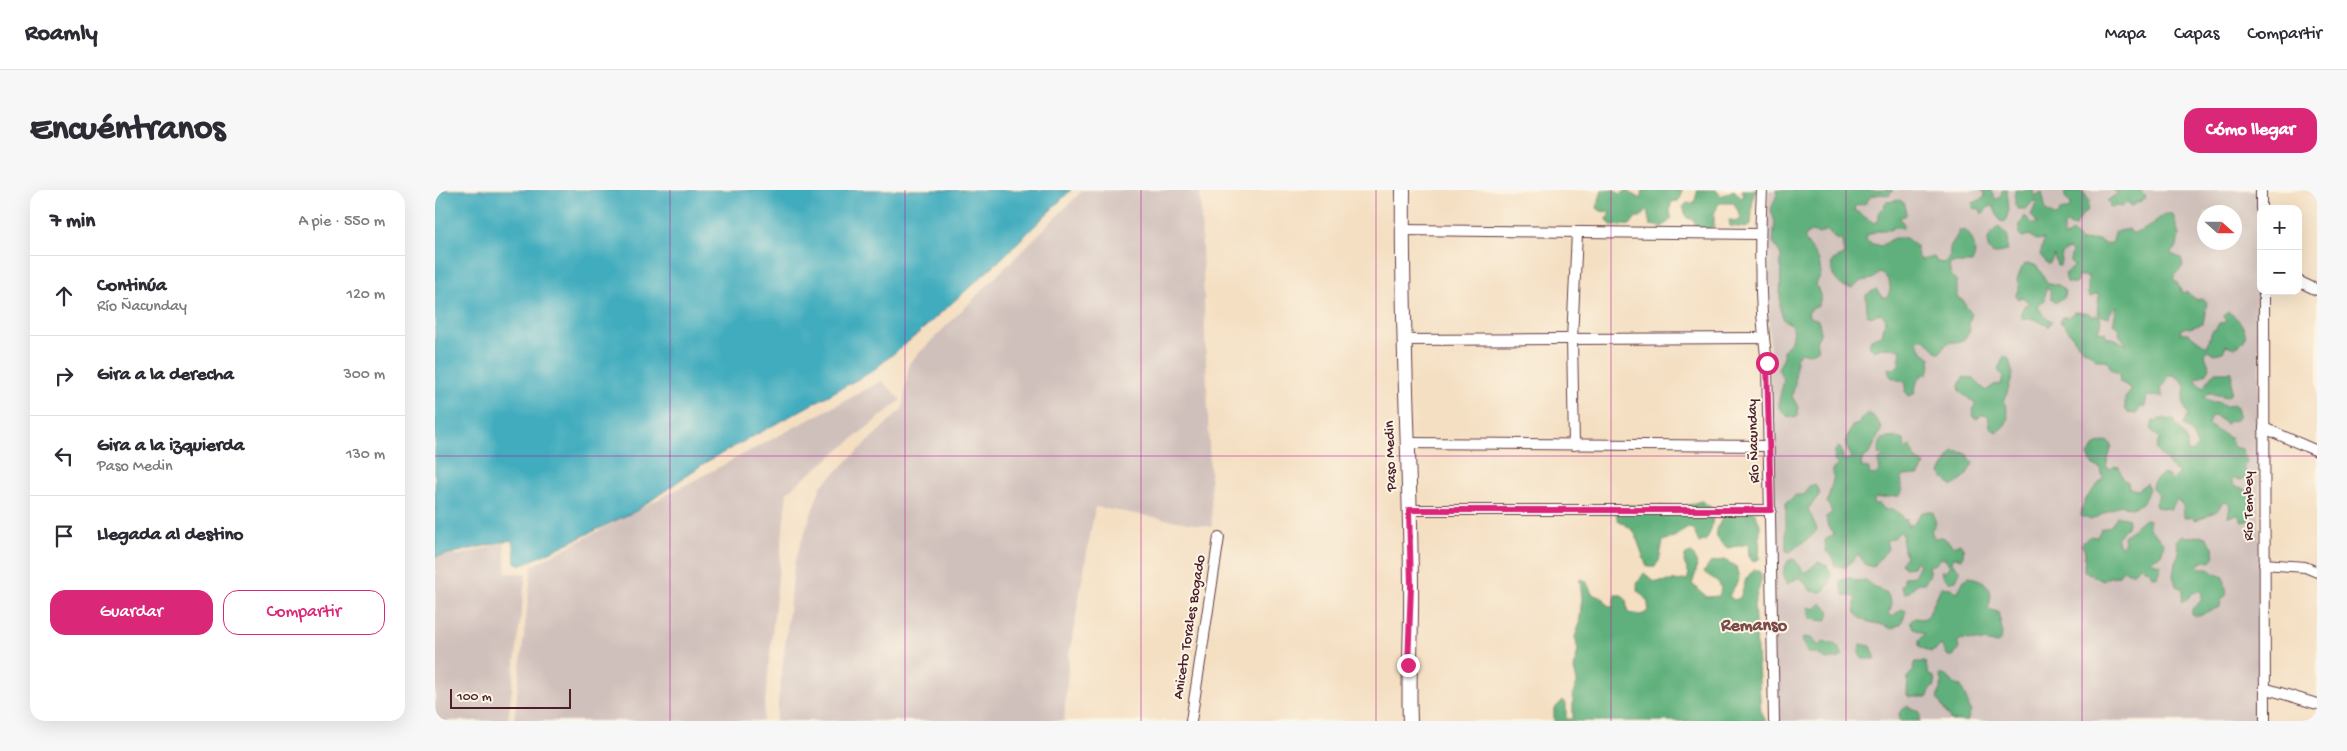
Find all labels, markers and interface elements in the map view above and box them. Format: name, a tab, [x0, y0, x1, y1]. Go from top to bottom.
text: Roamly	[25, 20, 98, 49]
text: Mapa	[2105, 24, 2146, 45]
text: Capas	[2174, 24, 2219, 45]
text: Compartir	[2247, 24, 2322, 45]
button: Cómo llegar	[2184, 108, 2317, 153]
text: Encuéntranos	[30, 110, 225, 151]
north arrow	[2197, 205, 2242, 250]
map controls	[2257, 205, 2302, 295]
button: +	[2257, 205, 2302, 250]
text: 7 min	[50, 210, 95, 235]
text: A pie · 550 m	[299, 213, 385, 232]
button: −	[2257, 250, 2302, 295]
text: Continúa	[97, 275, 167, 298]
icon: ahead	[50, 282, 78, 310]
text: 120 m	[346, 286, 385, 305]
text: Río Ñacunday	[97, 298, 187, 317]
route start	[1756, 352, 1779, 375]
icon: right	[50, 362, 78, 390]
text: Gira a la derecha	[97, 364, 234, 387]
text: 300 m	[343, 366, 385, 385]
street label: Río Ñacunday	[1744, 398, 1764, 483]
street label: Paso Medin	[1381, 420, 1401, 493]
text: Gira a la izquierda	[97, 435, 244, 458]
icon: left	[50, 442, 78, 470]
text: 130 m	[346, 446, 385, 465]
text: Paso Medin	[97, 458, 173, 477]
street label: Río Tembey	[2240, 471, 2258, 541]
icon: arrive	[50, 522, 78, 550]
text: Llegada al destino	[97, 524, 243, 547]
street label: Aniceto Torales Bogado	[1170, 553, 1210, 700]
button: Guardar	[50, 590, 213, 635]
button: Compartir	[223, 590, 385, 635]
district label: Remanso	[1720, 616, 1788, 637]
route end	[1397, 654, 1420, 677]
scale bar	[450, 686, 571, 709]
text: 100 m	[457, 689, 492, 706]

